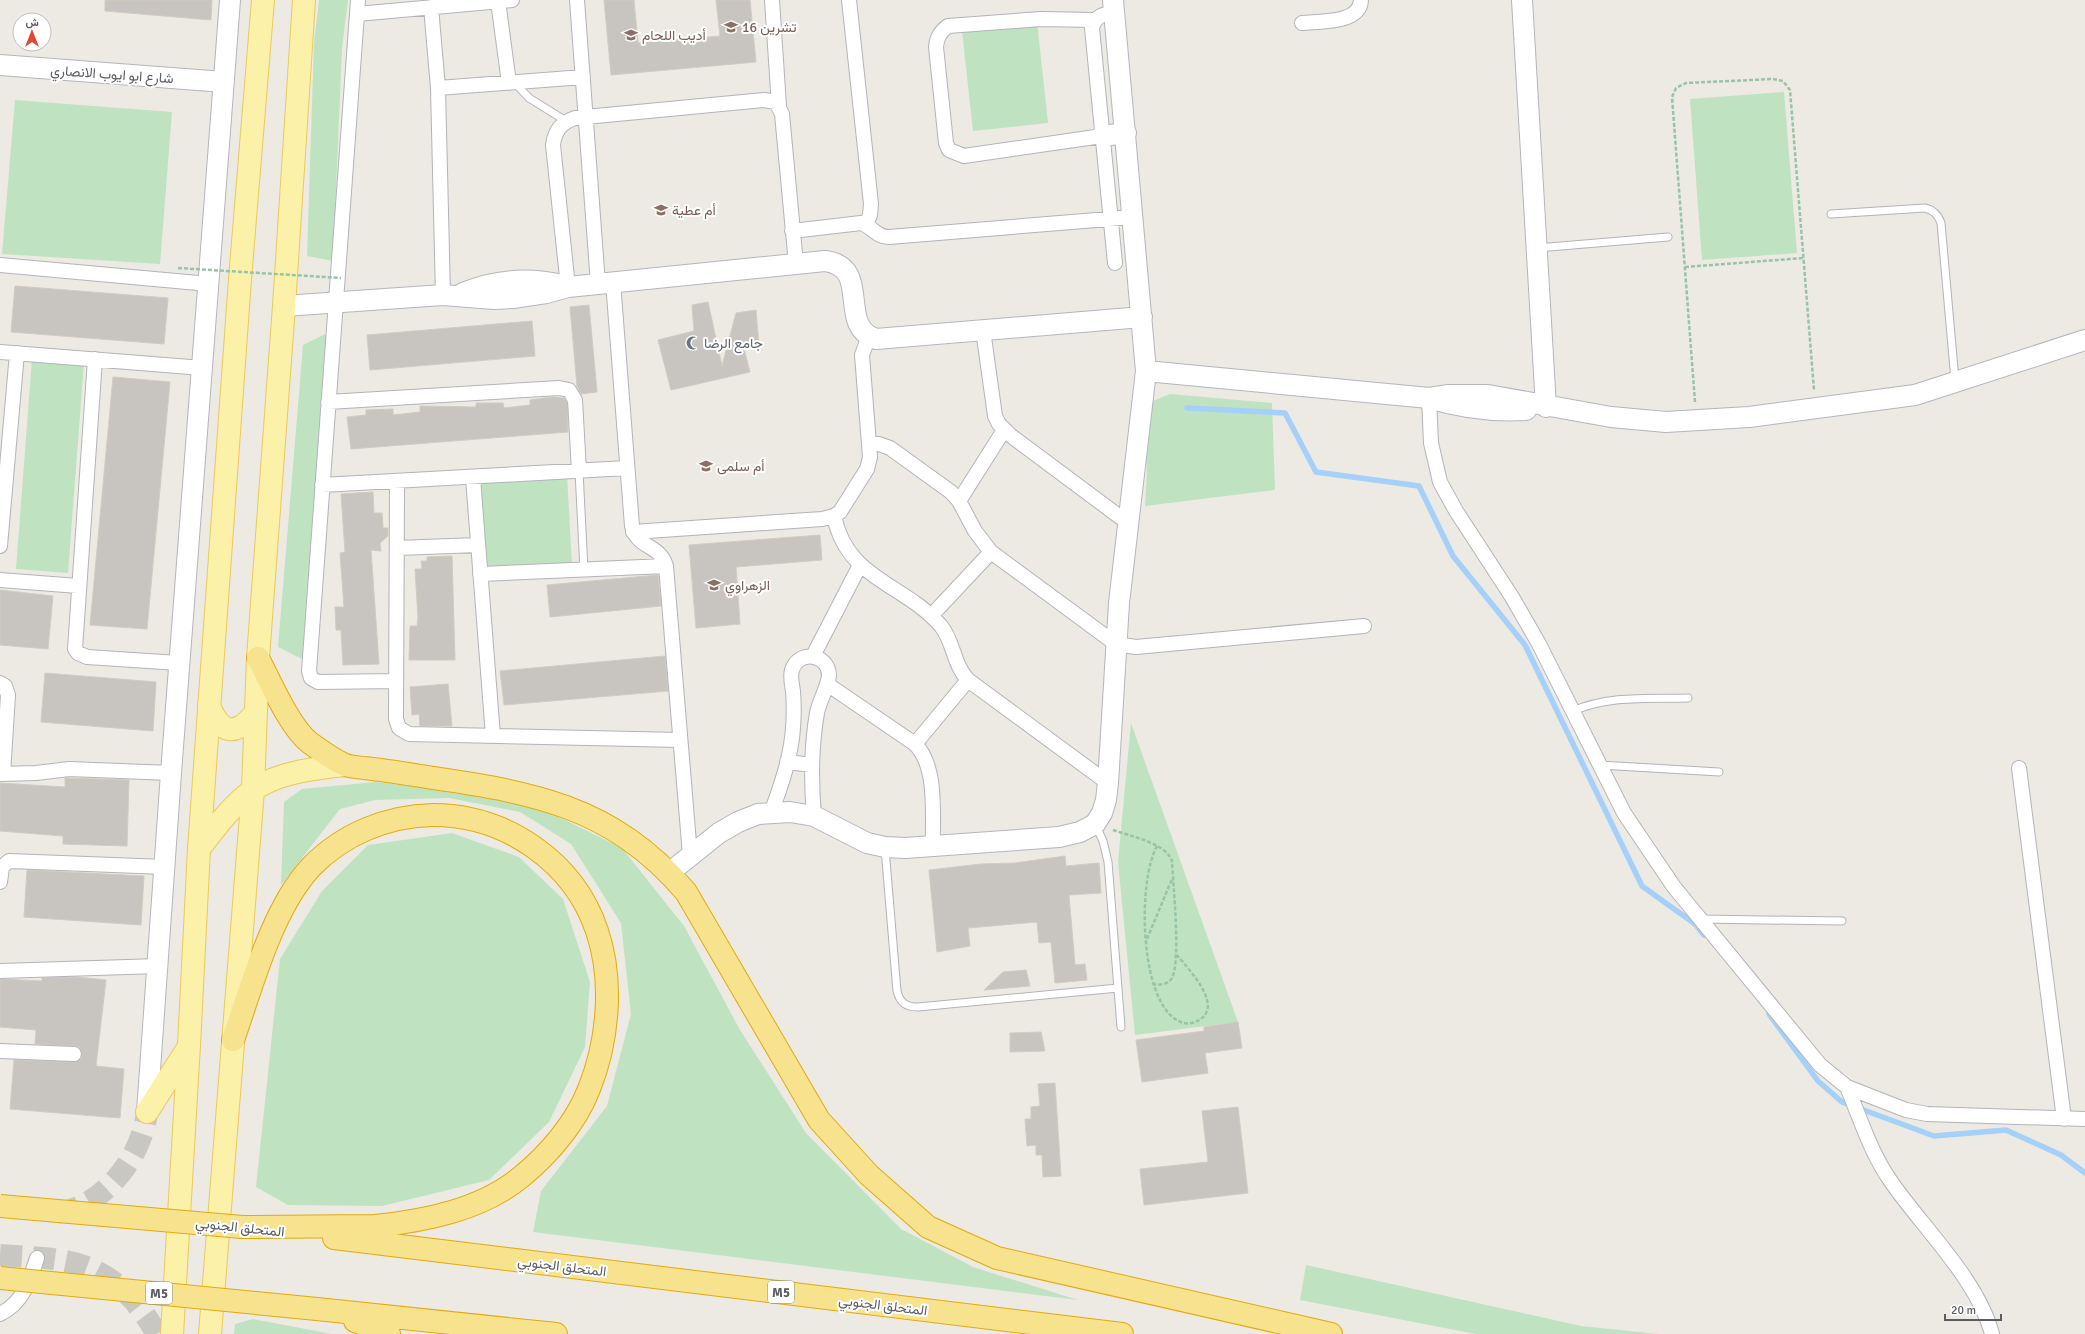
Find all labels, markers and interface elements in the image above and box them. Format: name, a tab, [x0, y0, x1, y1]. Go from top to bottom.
north arrow	[12, 12, 52, 52]
text: ش	[25, 16, 39, 29]
school or university icon: 16 تشرين	[723, 19, 739, 35]
place label: 16 تشرين	[742, 19, 797, 36]
school or university icon: أديب اللحام	[623, 27, 639, 43]
place label: أديب اللحام	[642, 27, 706, 44]
street label: شارع ابو ايوب الانصاري	[50, 62, 174, 90]
school or university icon: أم عطية	[653, 202, 669, 218]
place label: أم عطية	[672, 202, 716, 219]
mosque icon: جامع الرضا	[685, 335, 701, 351]
place label: جامع الرضا	[704, 335, 763, 354]
school or university icon: أم سلمى	[698, 458, 714, 474]
place label: أم سلمى	[717, 458, 764, 475]
school or university icon: الزهراوي	[706, 577, 722, 593]
place label: الزهراوي	[725, 577, 770, 597]
street label: المتحلق الجنوبي	[194, 1214, 285, 1244]
street label: المتحلق الجنوبي	[516, 1253, 607, 1283]
road number: M5	[768, 1281, 794, 1303]
road number: M5	[146, 1282, 172, 1304]
street label: المتحلق الجنوبي	[837, 1292, 928, 1322]
scale bar	[1945, 1296, 2001, 1322]
text: 20 m	[1951, 1303, 1976, 1318]

